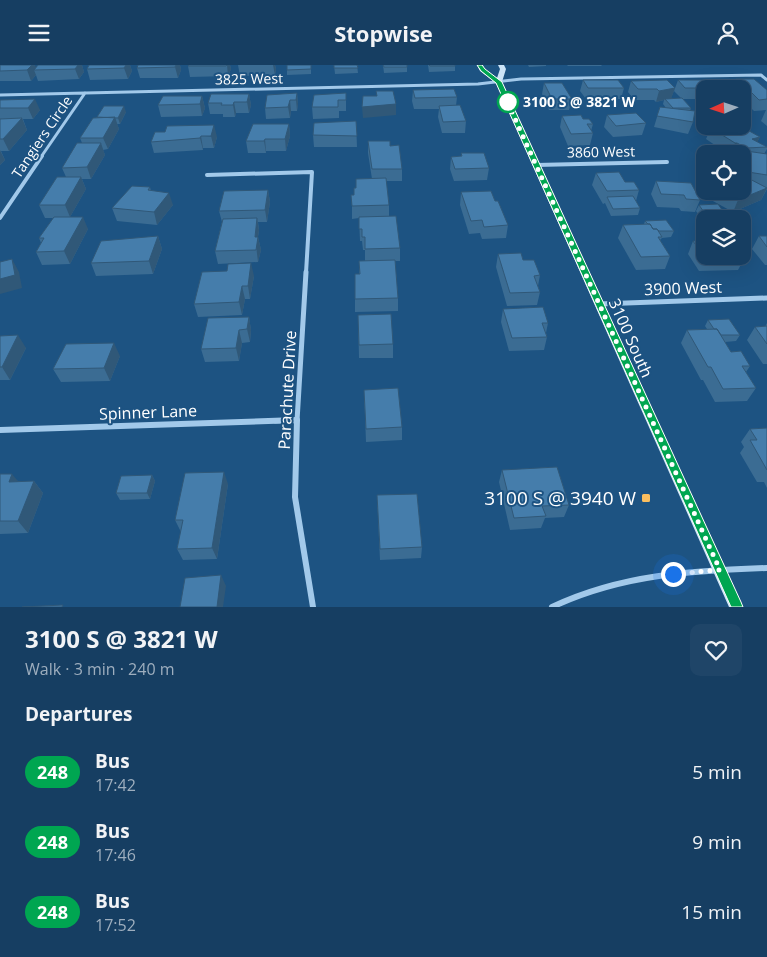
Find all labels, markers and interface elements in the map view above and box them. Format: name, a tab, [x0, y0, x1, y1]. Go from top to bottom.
text: Stopwise	[334, 18, 433, 48]
icon: menu	[25, 19, 53, 47]
icon: person	[714, 19, 742, 47]
street label: 3825 West	[215, 68, 283, 89]
north arrow	[696, 80, 751, 135]
map controls	[696, 80, 751, 265]
marker: 3100 S @ 3821 W	[497, 91, 519, 113]
street label: Tangiers Circle	[7, 92, 76, 182]
place label: 3100 S @ 3821 W	[523, 92, 636, 111]
street label: 3860 West	[567, 141, 635, 162]
button: locate	[696, 145, 751, 200]
button: layers	[696, 210, 751, 265]
street label: 3900 West	[644, 276, 723, 300]
street label: 3100 South	[604, 295, 658, 381]
street label: Parachute Drive	[273, 330, 301, 450]
street label: Spinner Lane	[99, 399, 197, 425]
place label: 3100 S @ 3940 W	[484, 485, 636, 511]
marker: 3100 S @ 3940 W	[640, 492, 652, 504]
your location	[661, 562, 686, 587]
text: 3100 S @ 3821 W	[25, 622, 218, 655]
button: heart	[690, 624, 742, 676]
text: Walk · 3 min · 240 m	[25, 658, 175, 680]
text: Departures	[25, 701, 132, 727]
text: Bus	[95, 748, 130, 774]
text: 5 min	[692, 759, 742, 785]
text: 248	[37, 760, 68, 784]
text: 17:42	[95, 774, 136, 796]
text: Bus	[95, 818, 130, 844]
text: 9 min	[692, 829, 742, 855]
text: 248	[37, 830, 68, 854]
text: 17:46	[95, 844, 136, 866]
text: Bus	[95, 888, 130, 914]
text: 15 min	[681, 899, 742, 925]
text: 248	[37, 900, 68, 924]
text: 17:52	[95, 914, 136, 936]

